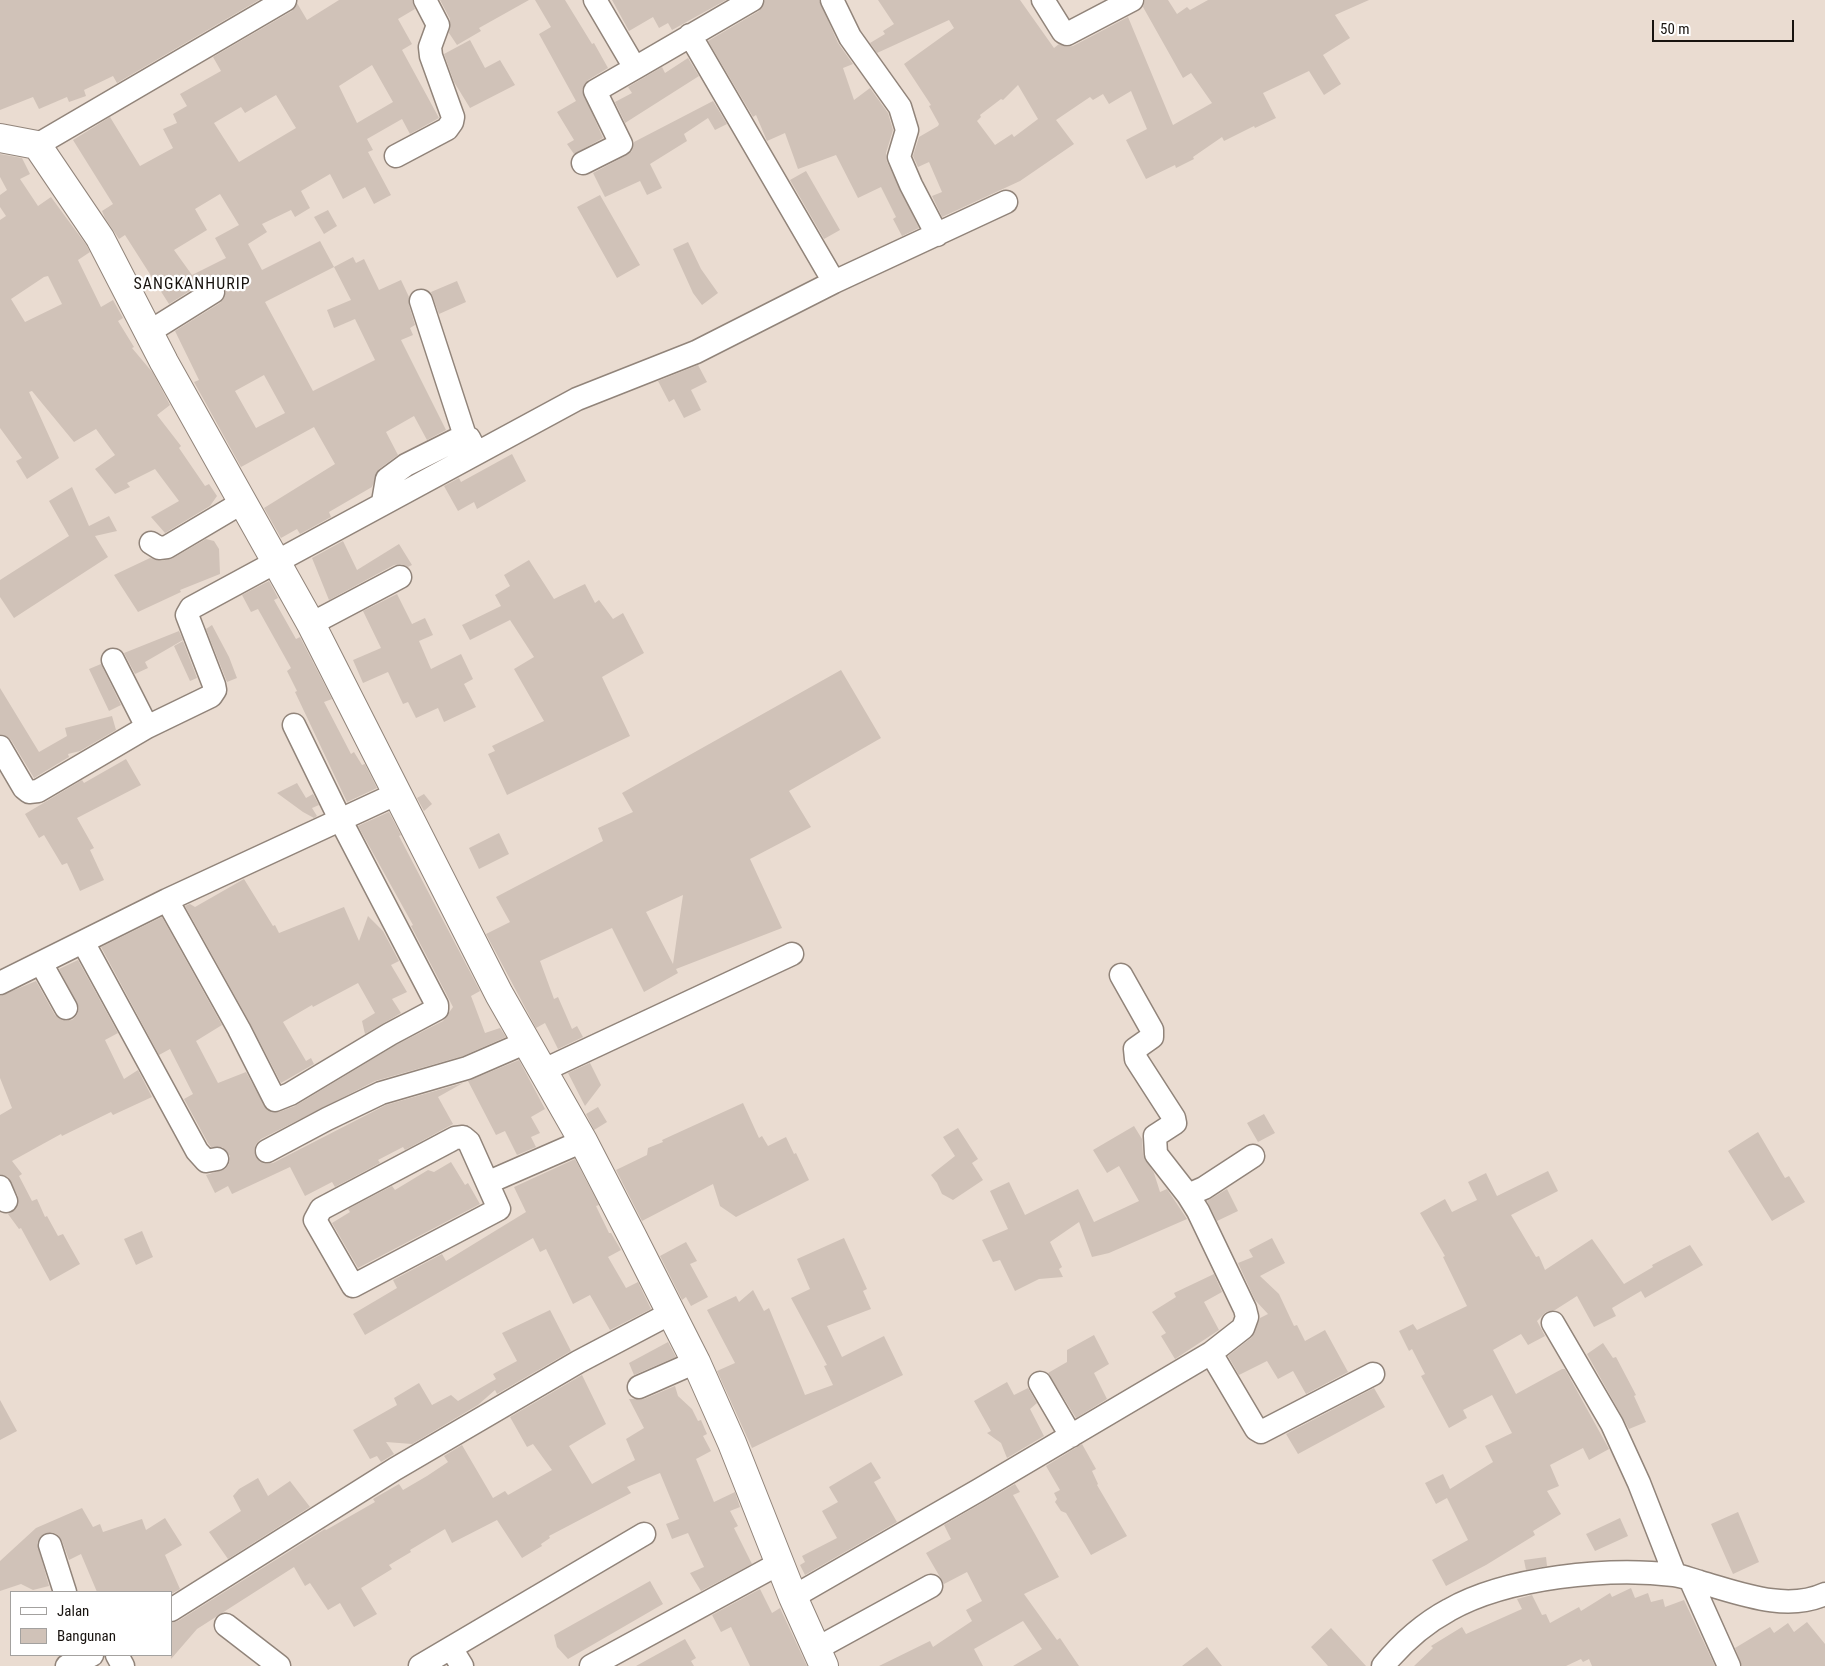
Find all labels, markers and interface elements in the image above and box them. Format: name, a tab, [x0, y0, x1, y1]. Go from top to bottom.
scale bar	[1655, 10, 1798, 42]
text: 50 m	[1660, 20, 1690, 38]
district label: SANGKANHURIP	[132, 275, 252, 295]
legend	[10, 1591, 172, 1656]
text: Jalan	[57, 1602, 89, 1620]
text: Bangunan	[57, 1627, 116, 1645]

